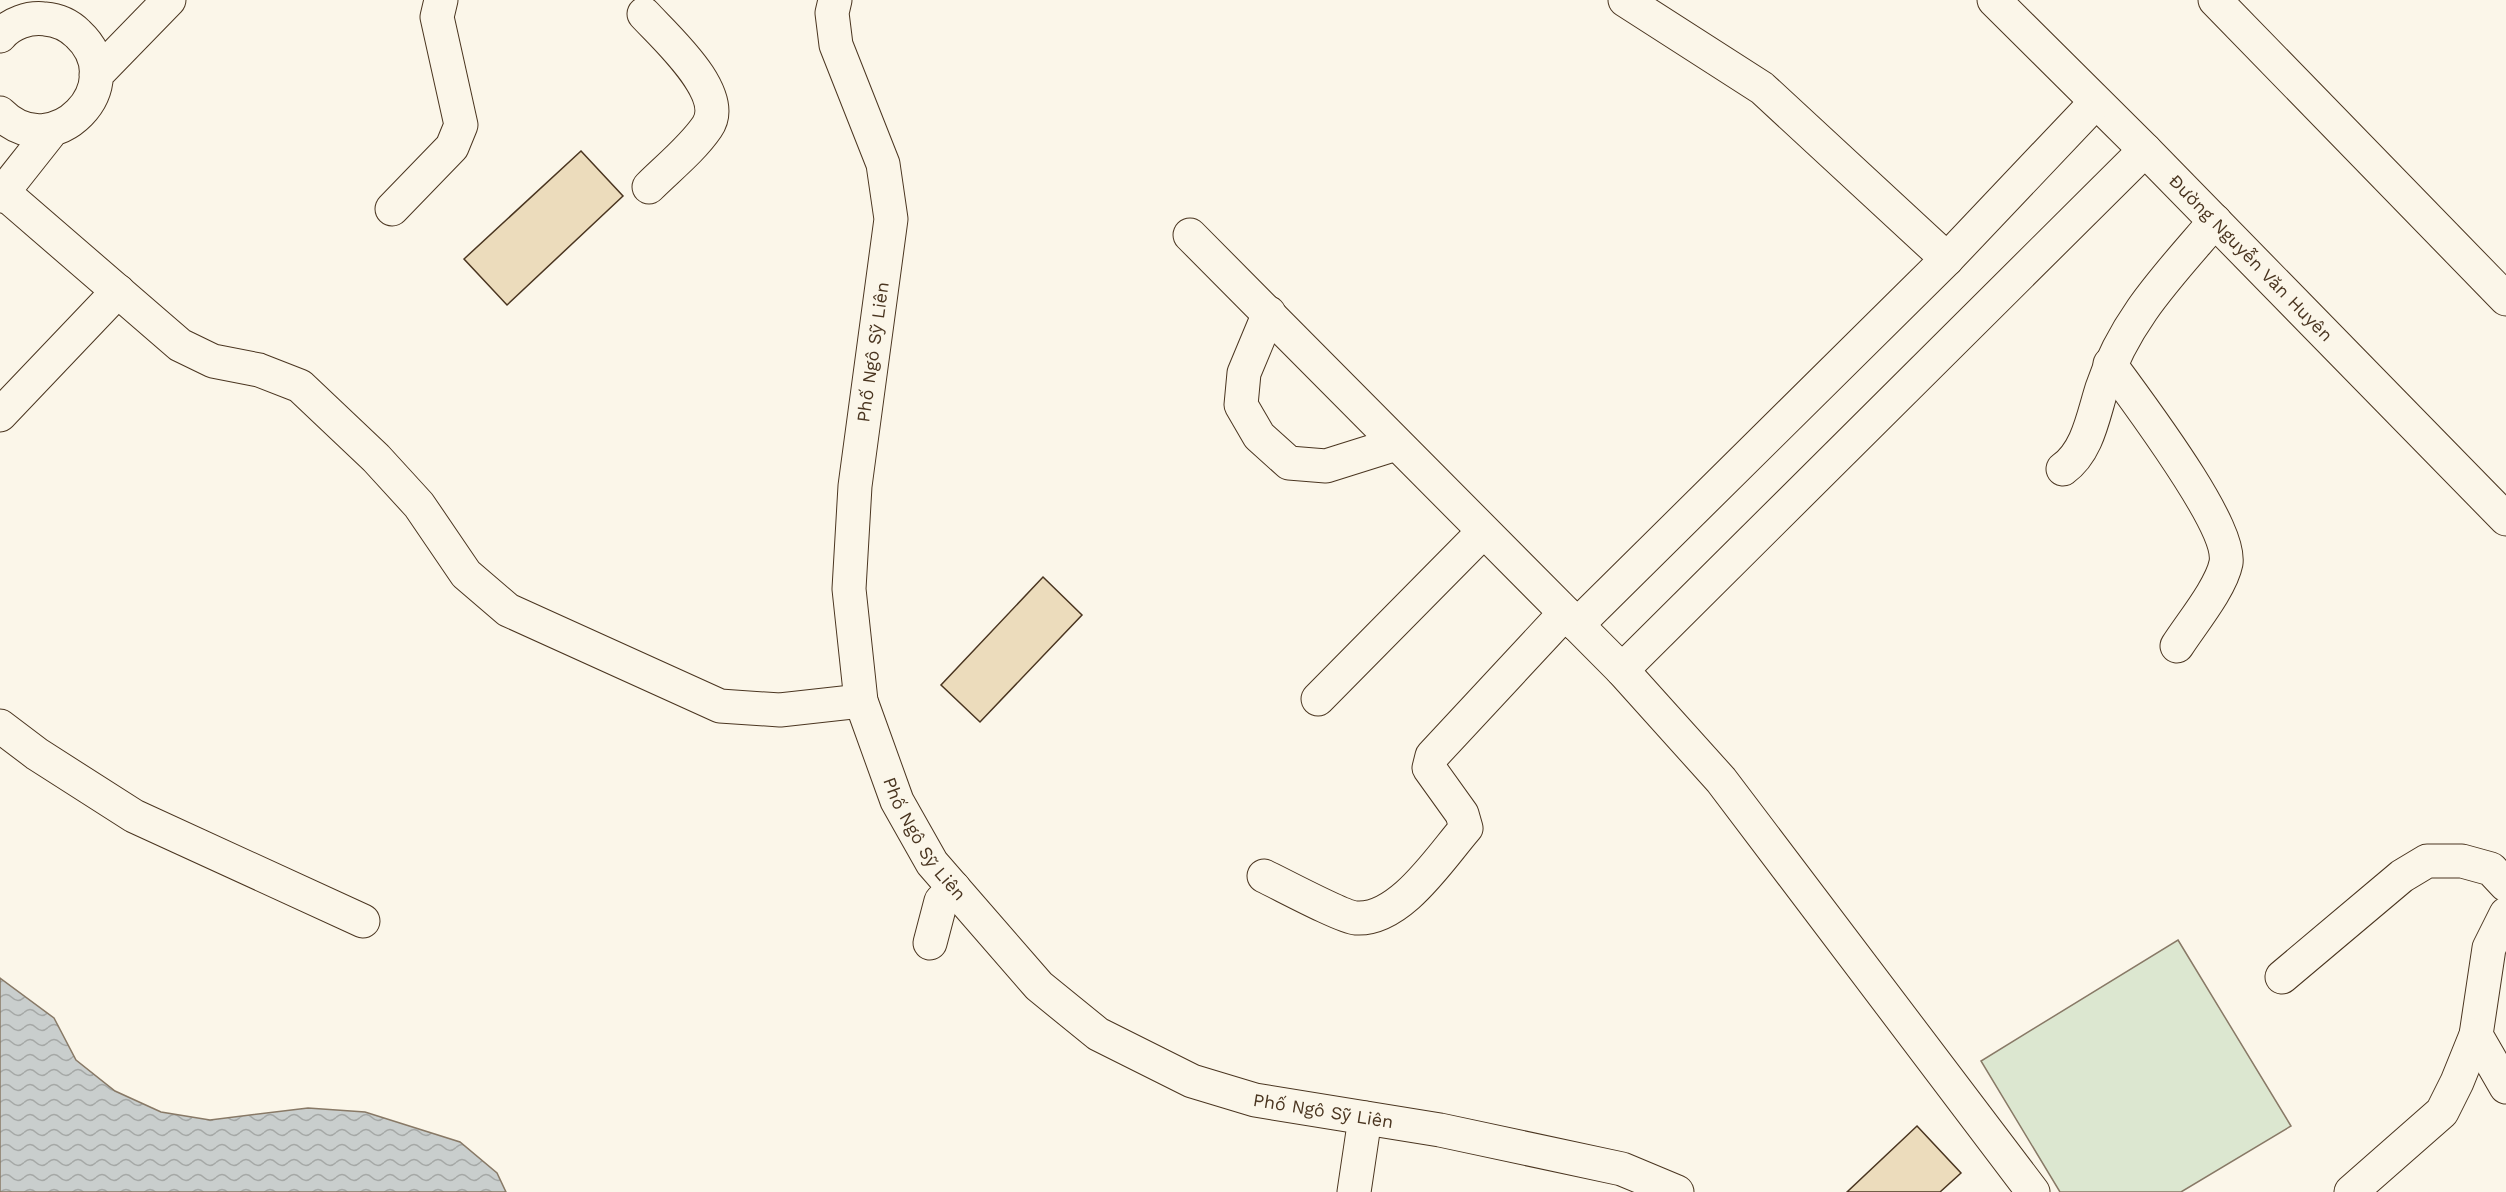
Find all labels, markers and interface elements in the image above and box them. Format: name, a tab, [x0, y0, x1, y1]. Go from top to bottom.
street label: Đường Nguyễn Văn Huyên	[2165, 170, 2337, 346]
street label: Phố Ngô Sỹ Liên	[852, 280, 893, 424]
street label: Phố Ngô Sỹ Liên	[879, 774, 971, 904]
street label: Phố Ngô Sỹ Liên	[1252, 1089, 1395, 1132]

